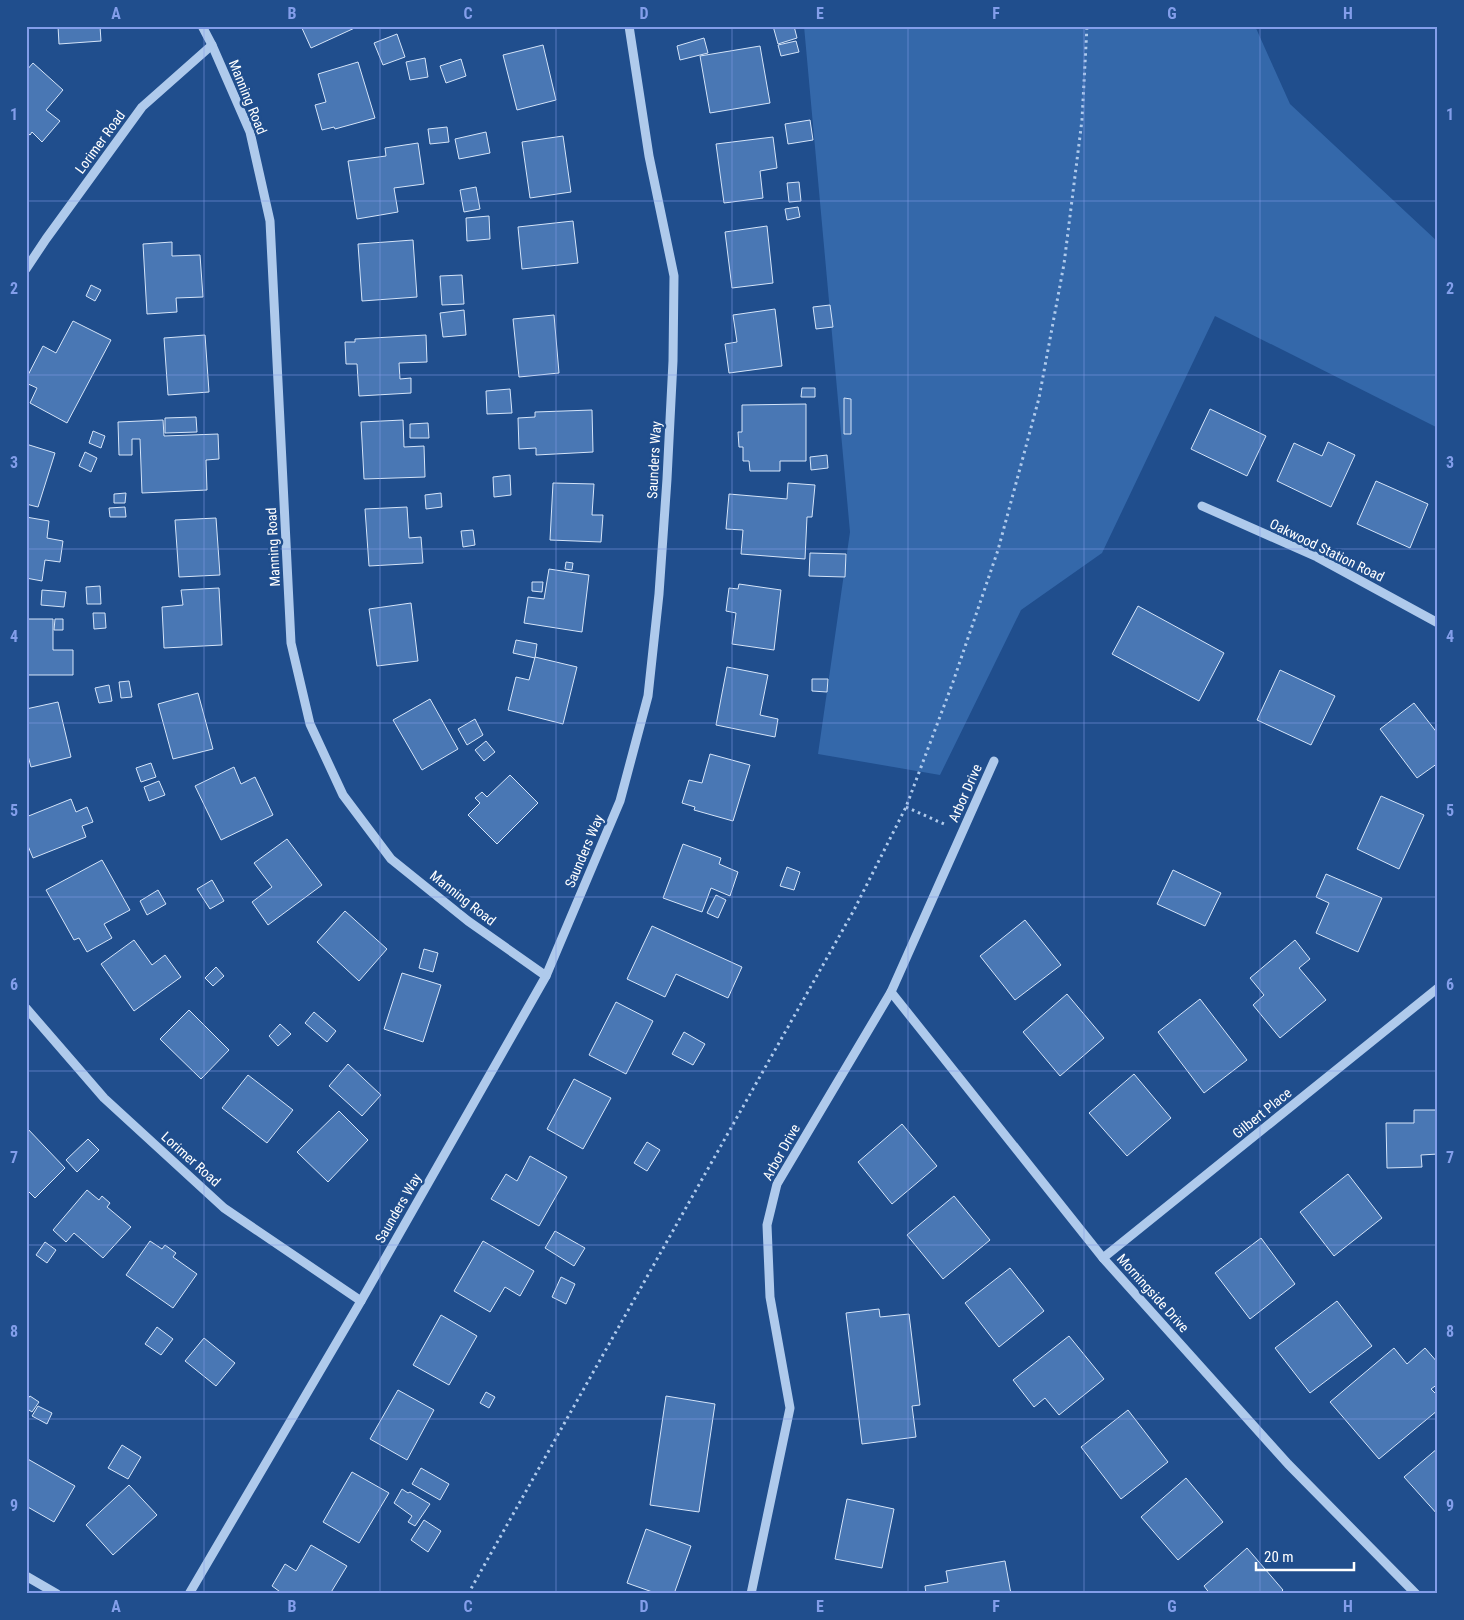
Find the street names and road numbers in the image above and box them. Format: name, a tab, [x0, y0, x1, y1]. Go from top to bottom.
street label: Manning Road	[226, 57, 270, 137]
street label: Lorimer Road	[72, 107, 128, 177]
street label: Saunders Way	[644, 421, 664, 499]
street label: Manning Road	[263, 507, 283, 587]
street label: Oakwood Station Road	[1267, 515, 1387, 585]
street label: Arbor Drive	[945, 761, 985, 824]
street label: Saunders Way	[561, 812, 607, 890]
street label: Manning Road	[427, 867, 499, 929]
street label: Gilbert Place	[1229, 1084, 1295, 1142]
street label: Arbor Drive	[759, 1121, 803, 1183]
street label: Lorimer Road	[158, 1128, 224, 1190]
street label: Saunders Way	[372, 1170, 424, 1246]
street label: Morningside Drive	[1114, 1251, 1193, 1336]

